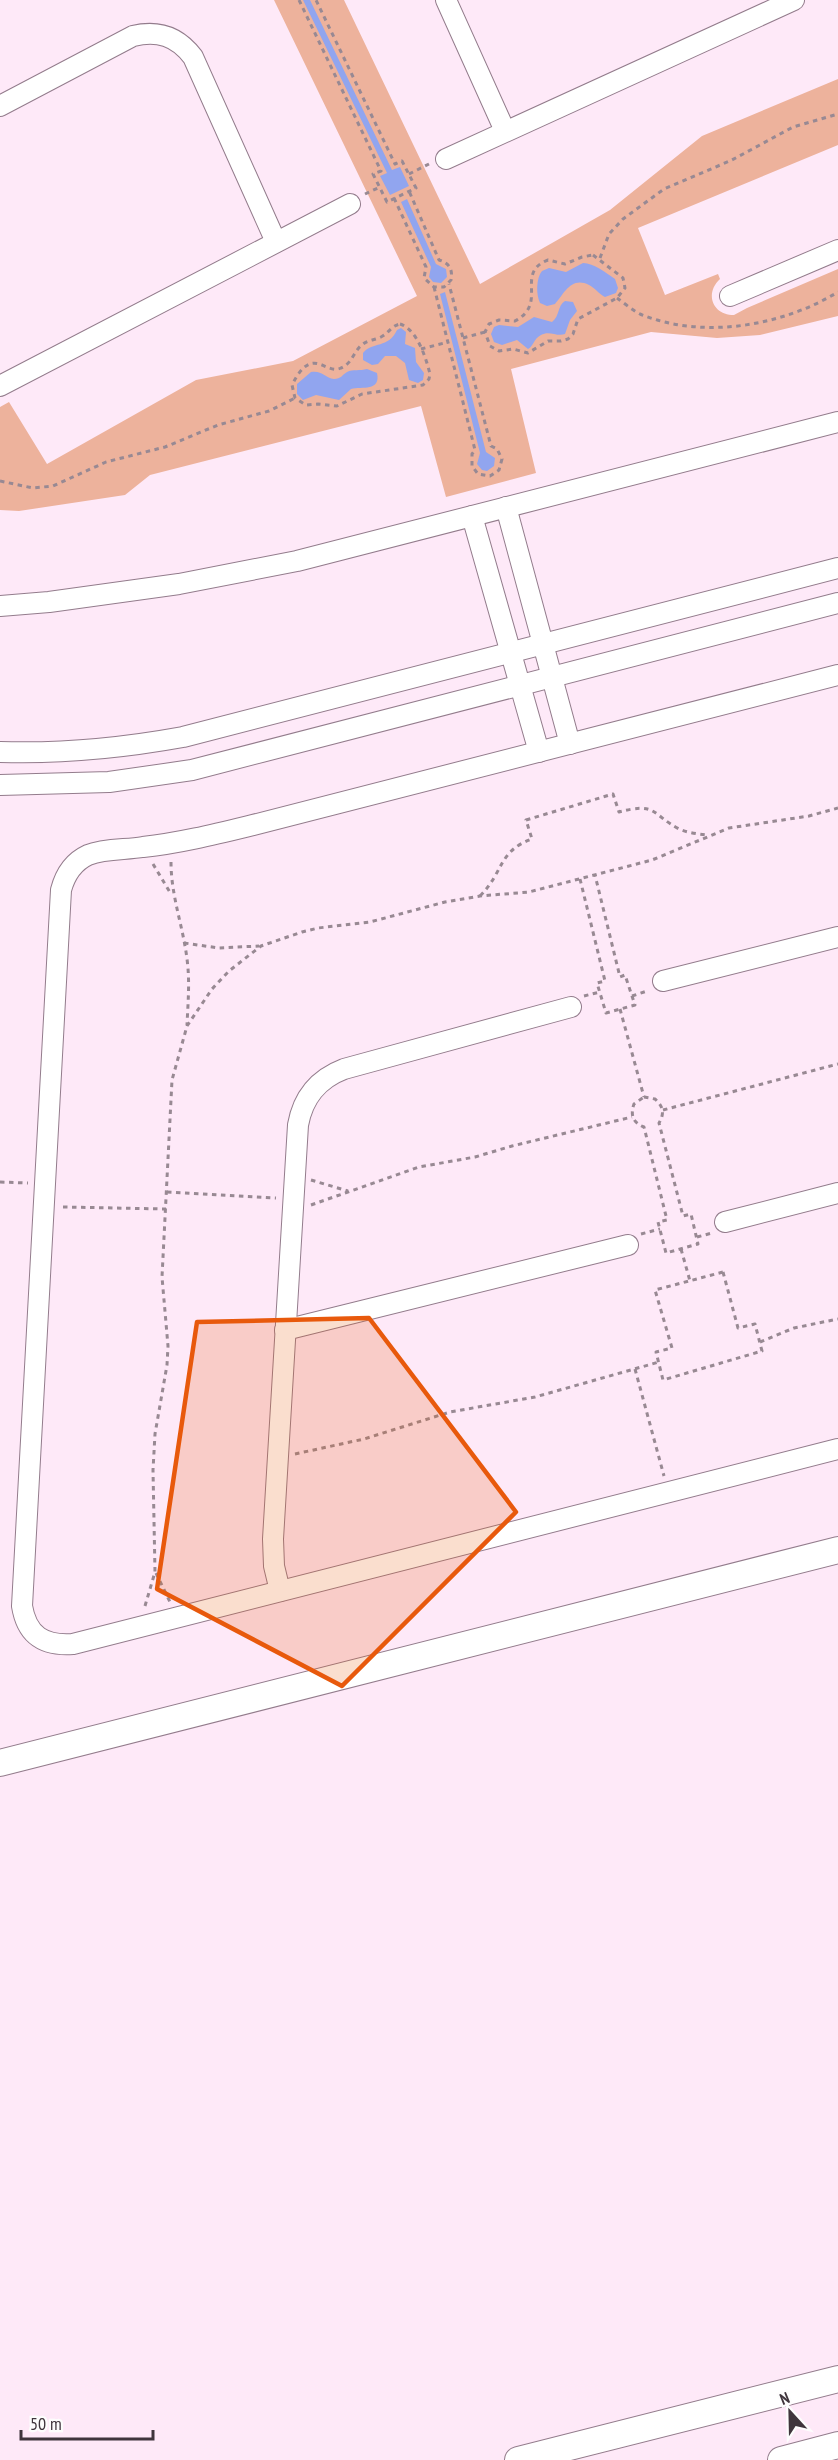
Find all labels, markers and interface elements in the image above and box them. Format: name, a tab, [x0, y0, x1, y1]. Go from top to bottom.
north arrow	[760, 2382, 820, 2442]
text: N	[777, 2387, 792, 2409]
scale bar	[21, 2403, 153, 2441]
text: 50 m	[30, 2412, 62, 2435]

